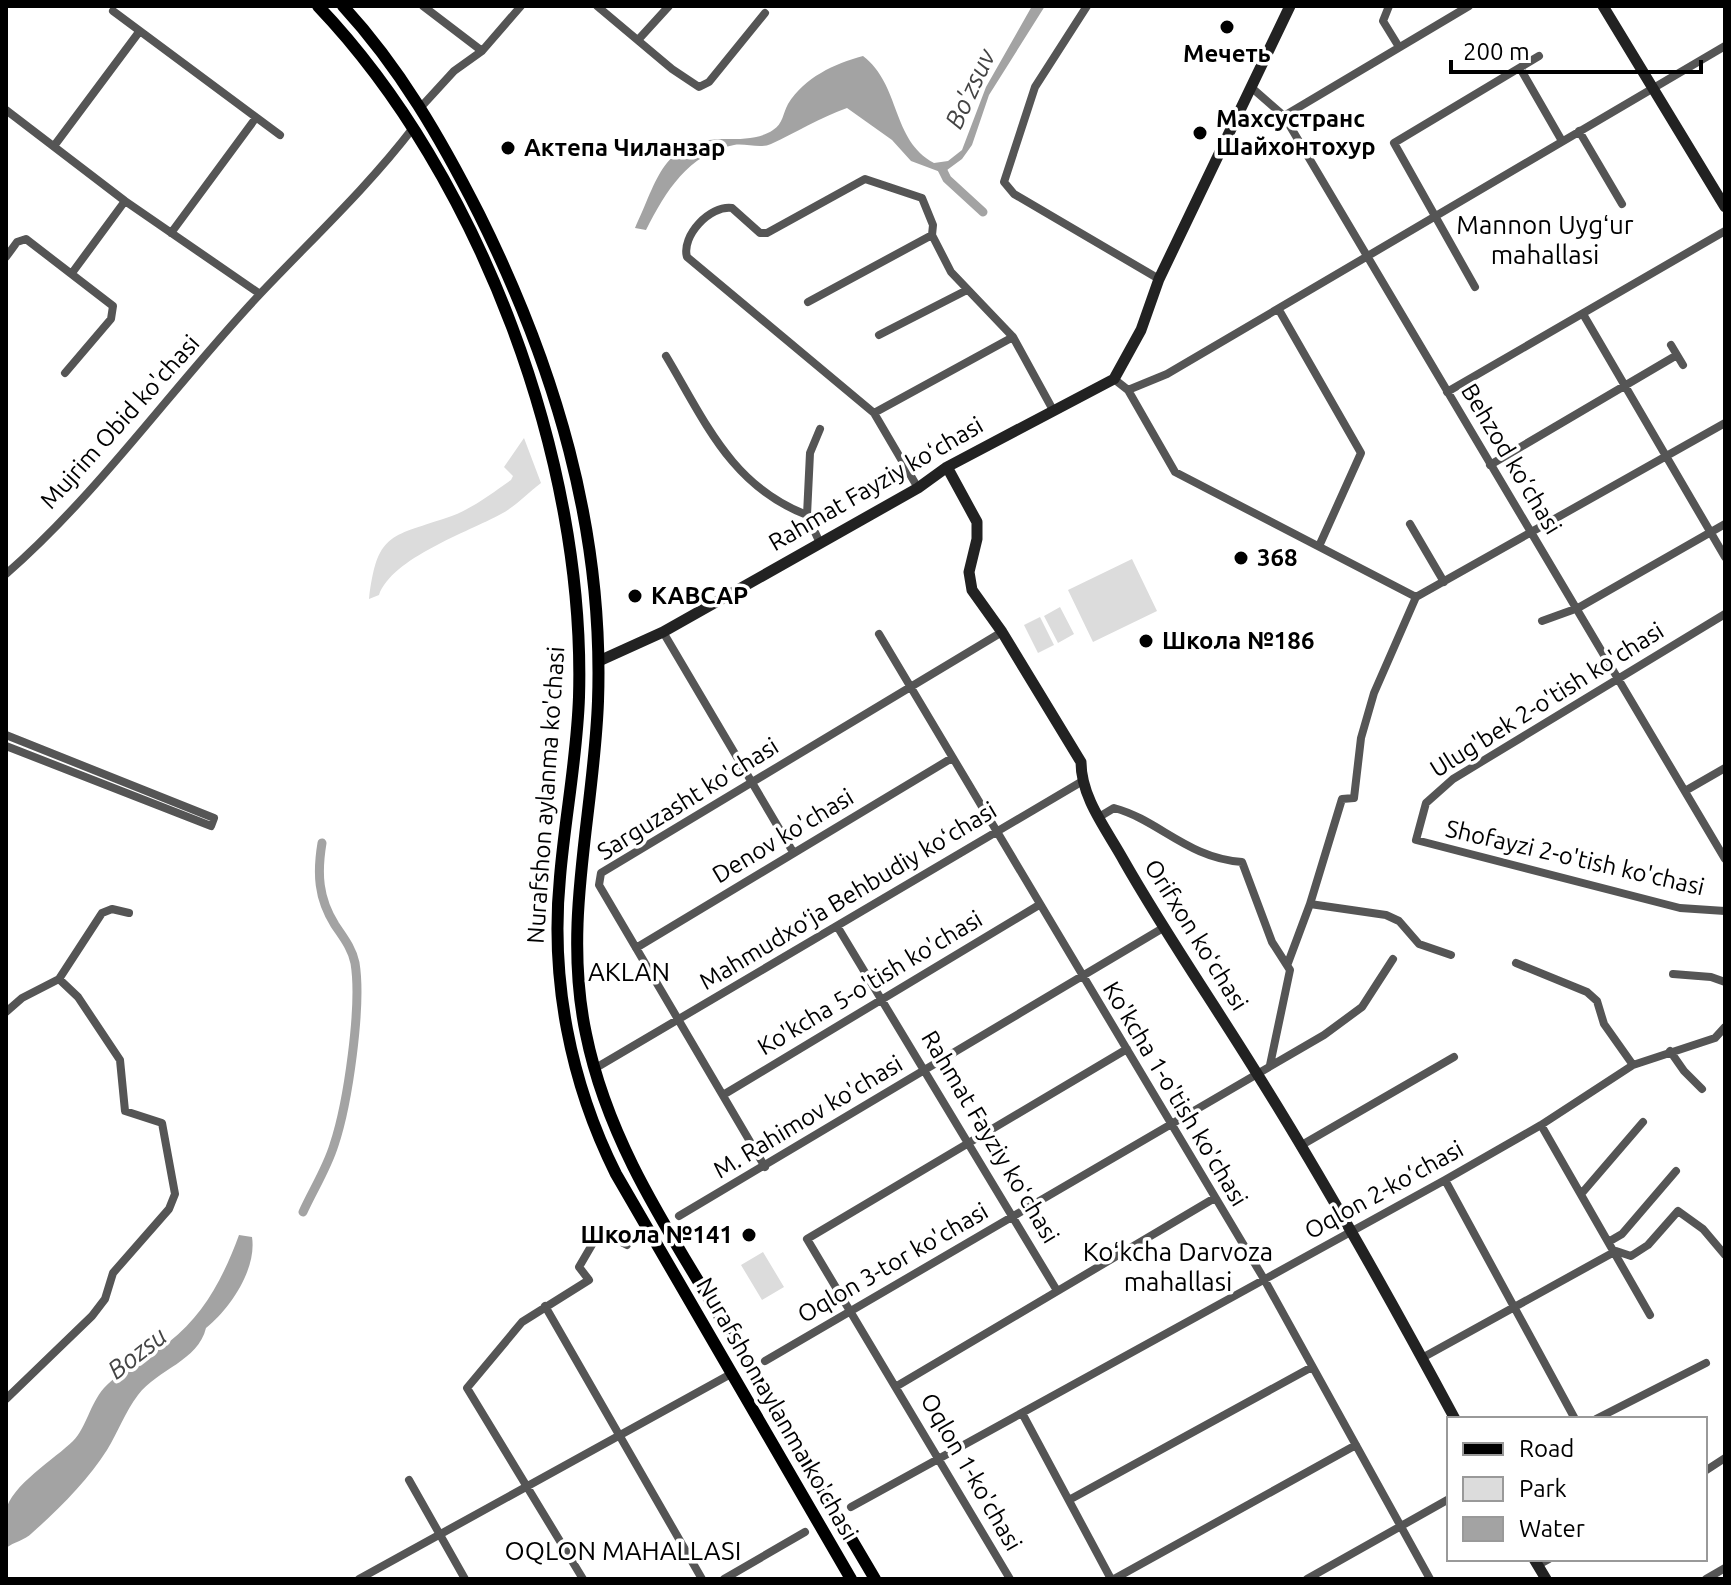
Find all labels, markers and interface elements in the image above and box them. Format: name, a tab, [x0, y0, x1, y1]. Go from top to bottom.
marker: Мечеть	[1218, 18, 1236, 36]
scale bar	[1451, 24, 1701, 74]
text: 200 m	[1463, 38, 1530, 65]
place label: Мечеть	[1183, 40, 1271, 67]
water label: Bo'zsuv	[939, 43, 1001, 133]
place label: Махсустранс Шайхонтохур	[1216, 105, 1376, 160]
marker: Махсустранс Шайхонтохур	[1191, 124, 1209, 142]
place label: Актепа Чиланзар	[524, 134, 725, 161]
marker: Актепа Чиланзар	[499, 139, 517, 157]
district label: Mannon Uygʻur mahallasi	[1456, 210, 1634, 269]
street label: Mujrim Obid ko'chasi	[35, 329, 205, 514]
street label: Behzod ko‘chasi	[1456, 379, 1567, 539]
street label: Rahmat Fayziy koʻchasi	[764, 411, 988, 556]
place label: 368	[1257, 544, 1298, 571]
marker: 368	[1232, 549, 1250, 567]
place label: КАВСАР	[651, 582, 748, 609]
marker: КАВСАР	[626, 587, 644, 605]
street label: Ulug'bek 2-o'tish ko'chasi	[1425, 617, 1668, 783]
place label: Школа №186	[1162, 627, 1314, 654]
marker: Школа №186	[1137, 632, 1155, 650]
street label: Nurafshon aylanma ko'chasi	[522, 645, 569, 945]
street label: Sarguzasht ko'chasi	[592, 732, 783, 865]
street label: Denov ko'chasi	[707, 783, 858, 888]
street label: Mahmudxoʻja Behbudiy koʻchasi	[694, 796, 1001, 995]
street label: Shofayzi 2-o'tish ko'chasi	[1443, 815, 1707, 900]
street label: Orifxon koʻchasi	[1139, 854, 1254, 1015]
street label: Ko'kcha 5-o'tish ko'chasi	[753, 905, 987, 1060]
district label: AKLAN	[588, 957, 670, 986]
street label: Ko'kcha 1-o'tish ko'chasi	[1098, 977, 1253, 1211]
street label: Rahmat Fayziy koʻchasi	[916, 1026, 1065, 1248]
street label: M. Rahimov ko'chasi	[708, 1050, 907, 1184]
street label: Oqlon 2-ko‘chasi	[1300, 1135, 1468, 1244]
street label: Oqlon 3-tor ko'chasi	[793, 1197, 993, 1328]
place label: Школа №141	[581, 1221, 733, 1248]
marker: Школа №141	[740, 1226, 758, 1244]
district label: Koʻkcha Darvoza mahallasi	[1083, 1237, 1273, 1296]
street label: Nurafshon aylanma ko'chasi	[691, 1273, 864, 1545]
water label: Bozsu	[102, 1321, 172, 1385]
street label: Oqlon 1-ko'chasi	[915, 1388, 1027, 1555]
legend	[1447, 1417, 1707, 1561]
text: Road	[1519, 1435, 1574, 1462]
text: Park	[1519, 1475, 1567, 1502]
text: Water	[1519, 1515, 1585, 1542]
district label: OQLON MAHALLASI	[505, 1536, 741, 1565]

